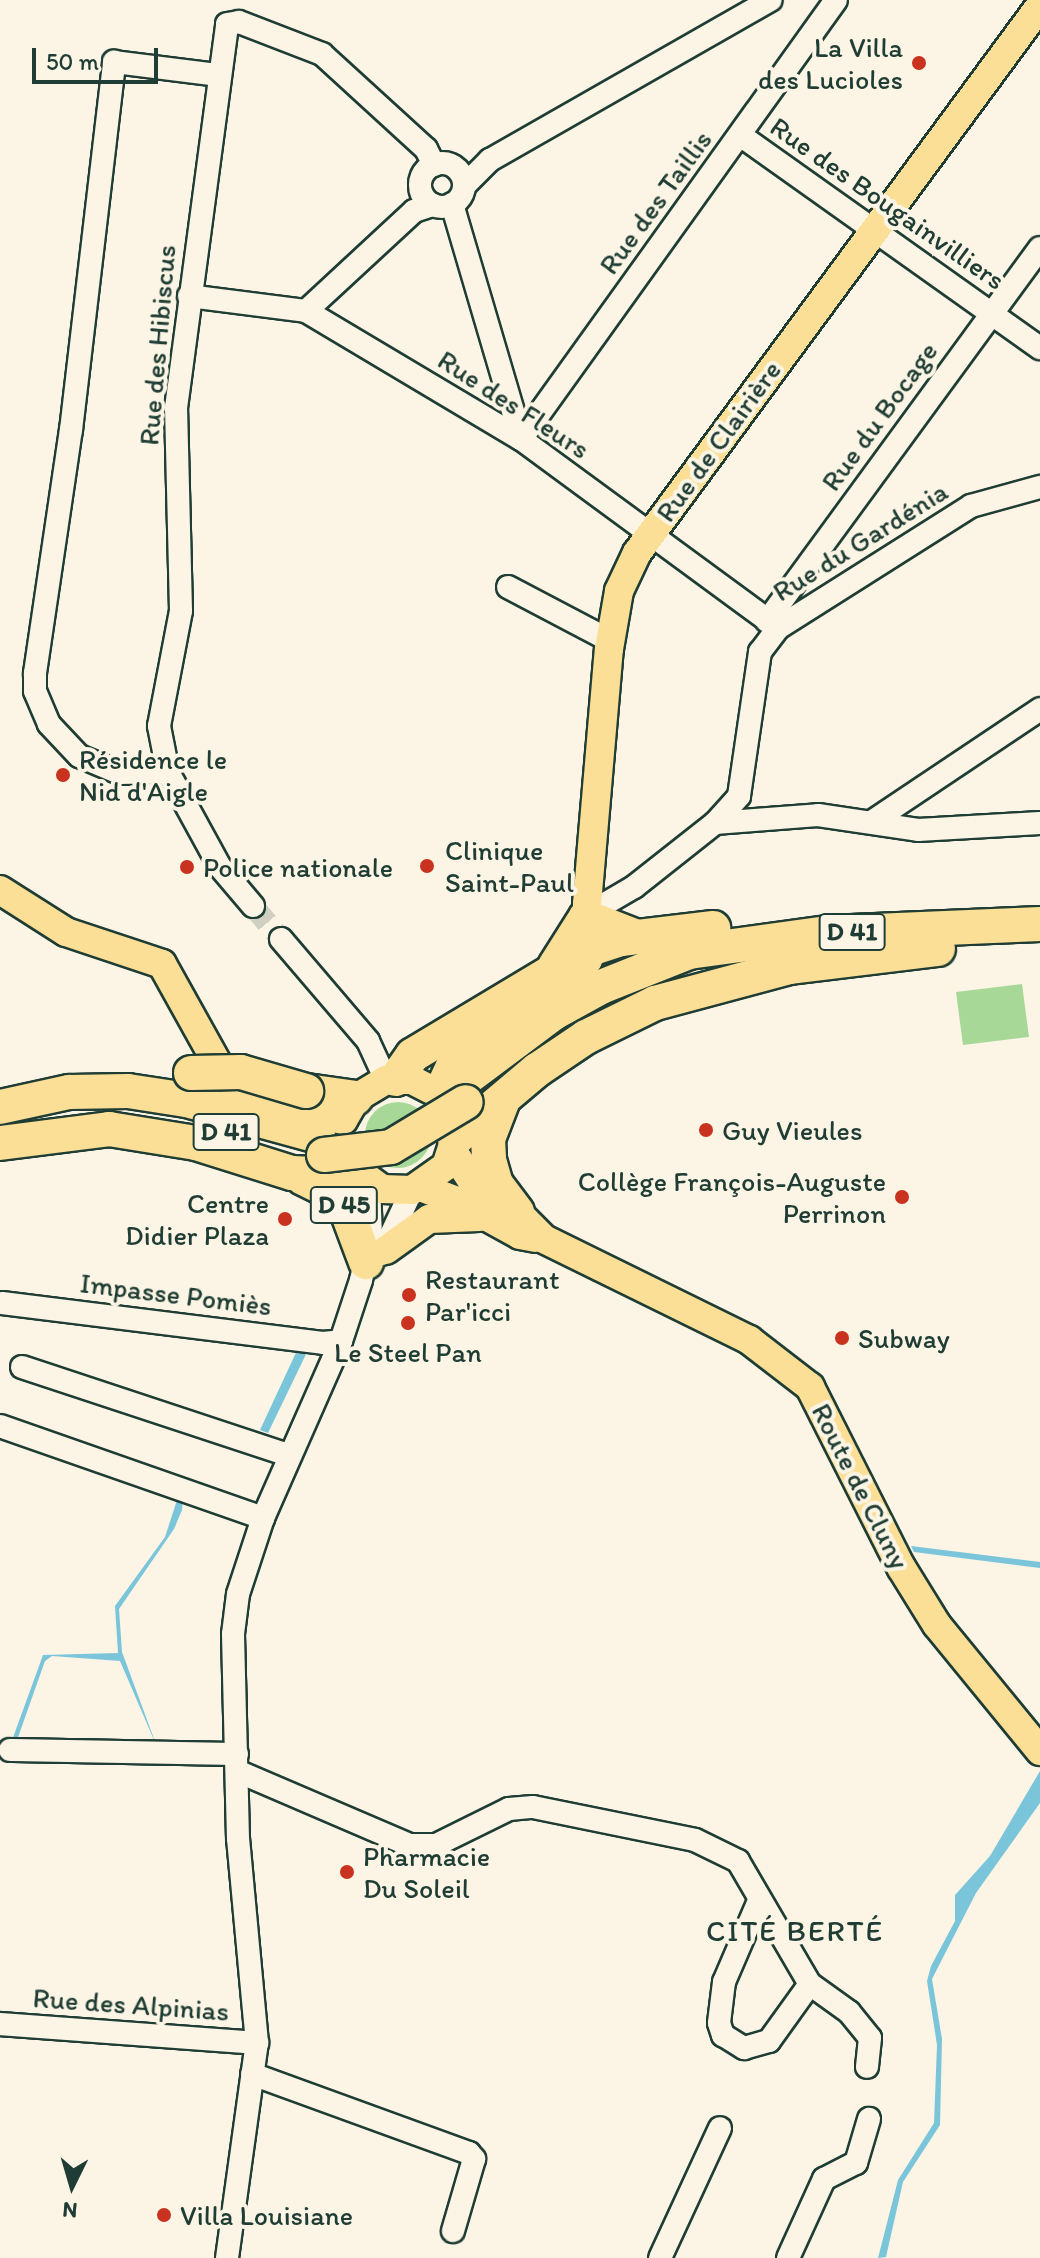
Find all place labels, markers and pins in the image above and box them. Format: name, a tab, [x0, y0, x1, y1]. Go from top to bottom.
place label: La Villa des Lucioles	[758, 30, 903, 96]
marker: La Villa des Lucioles	[910, 54, 928, 72]
place label: Résidence le Nid d'Aigle	[79, 742, 227, 808]
marker: Résidence le Nid d'Aigle	[54, 766, 72, 784]
place label: Clinique Saint-Paul	[445, 833, 574, 899]
place label: Police nationale	[203, 850, 394, 884]
marker: Clinique Saint-Paul	[416, 855, 438, 877]
marker: Police nationale	[178, 858, 196, 876]
place label: Guy Vieules	[722, 1113, 862, 1147]
marker: Guy Vieules	[697, 1121, 715, 1139]
place label: Collège François-Auguste Perrinon	[578, 1164, 886, 1230]
place label: Centre Didier Plaza	[125, 1186, 269, 1252]
marker: Collège François-Auguste Perrinon	[893, 1188, 911, 1206]
marker: Centre Didier Plaza	[276, 1210, 294, 1228]
place label: Restaurant Par'icci	[425, 1262, 559, 1328]
marker: Restaurant Par'icci	[400, 1286, 418, 1304]
marker: Le Steel Pan	[399, 1314, 417, 1332]
place label: Subway	[858, 1321, 950, 1355]
marker: Subway	[833, 1329, 851, 1347]
place label: Le Steel Pan	[335, 1335, 481, 1369]
place label: Pharmacie Du Soleil	[363, 1839, 490, 1905]
marker: Pharmacie Du Soleil	[338, 1863, 356, 1881]
place label: Villa Louisiane	[180, 2198, 352, 2232]
marker: Villa Louisiane	[155, 2206, 173, 2224]

